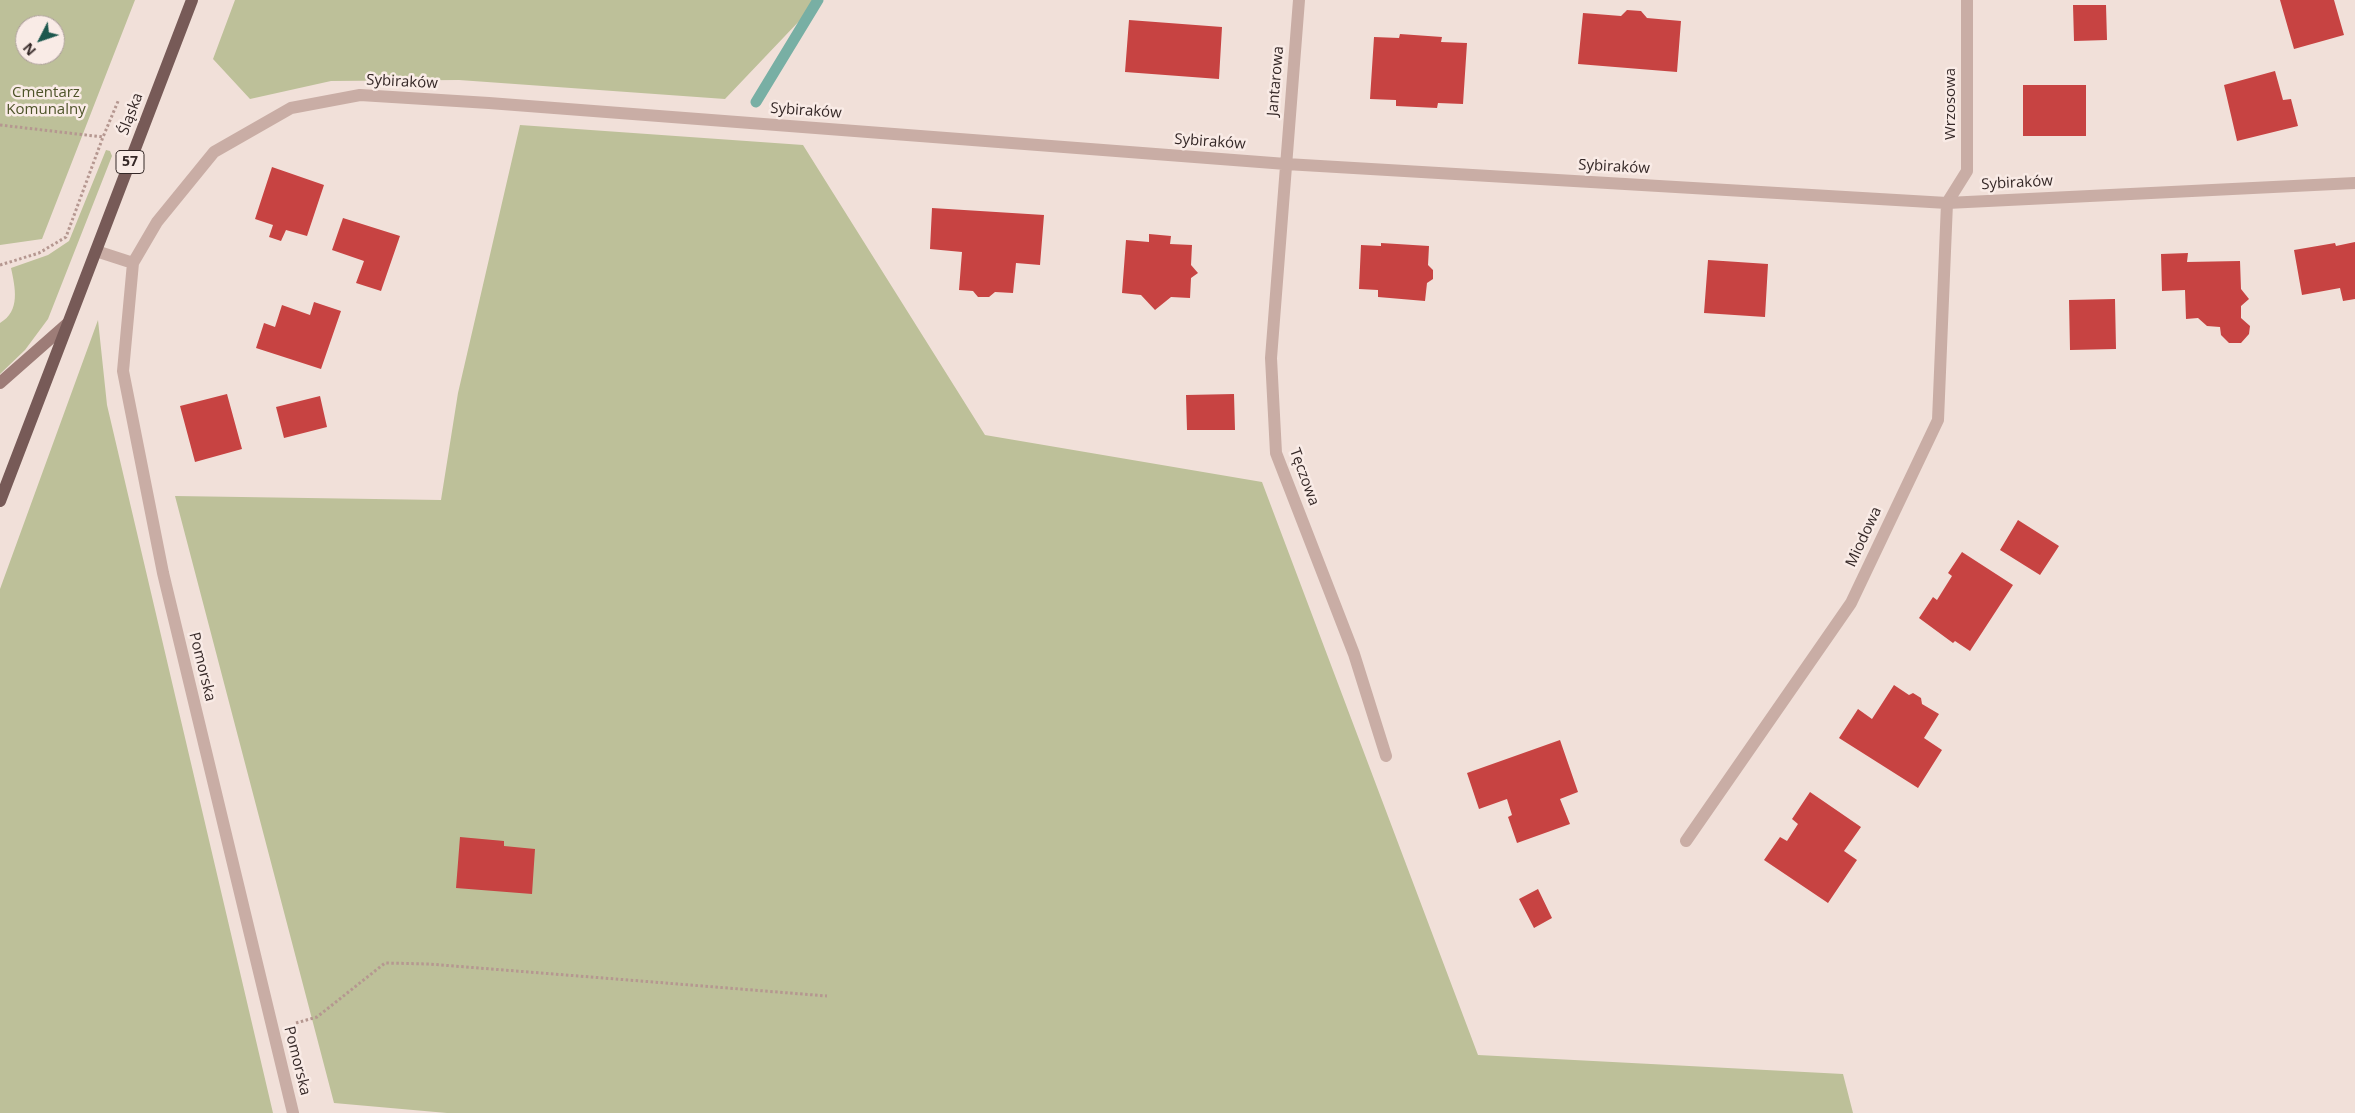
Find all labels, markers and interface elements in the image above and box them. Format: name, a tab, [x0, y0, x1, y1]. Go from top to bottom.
north arrow	[15, 15, 65, 65]
text: N	[18, 39, 40, 60]
street label: Jantarowa	[1264, 45, 1288, 117]
street label: Wrzosowa	[1942, 68, 1960, 140]
street label: Sybiraków	[366, 71, 438, 93]
park label: Cmentarz Komunalny	[6, 84, 86, 119]
street label: Śląska	[115, 90, 147, 138]
street label: Sybiraków	[770, 100, 842, 122]
street label: Sybiraków	[1174, 131, 1246, 153]
road number: 57	[116, 150, 144, 173]
street label: Sybiraków	[1578, 156, 1650, 178]
street label: Sybiraków	[1981, 172, 2053, 194]
street label: Tęczowa	[1285, 446, 1323, 508]
street label: Miodowa	[1842, 504, 1886, 570]
street label: Pomorska	[185, 631, 219, 703]
street label: Pomorska	[280, 1025, 314, 1097]

